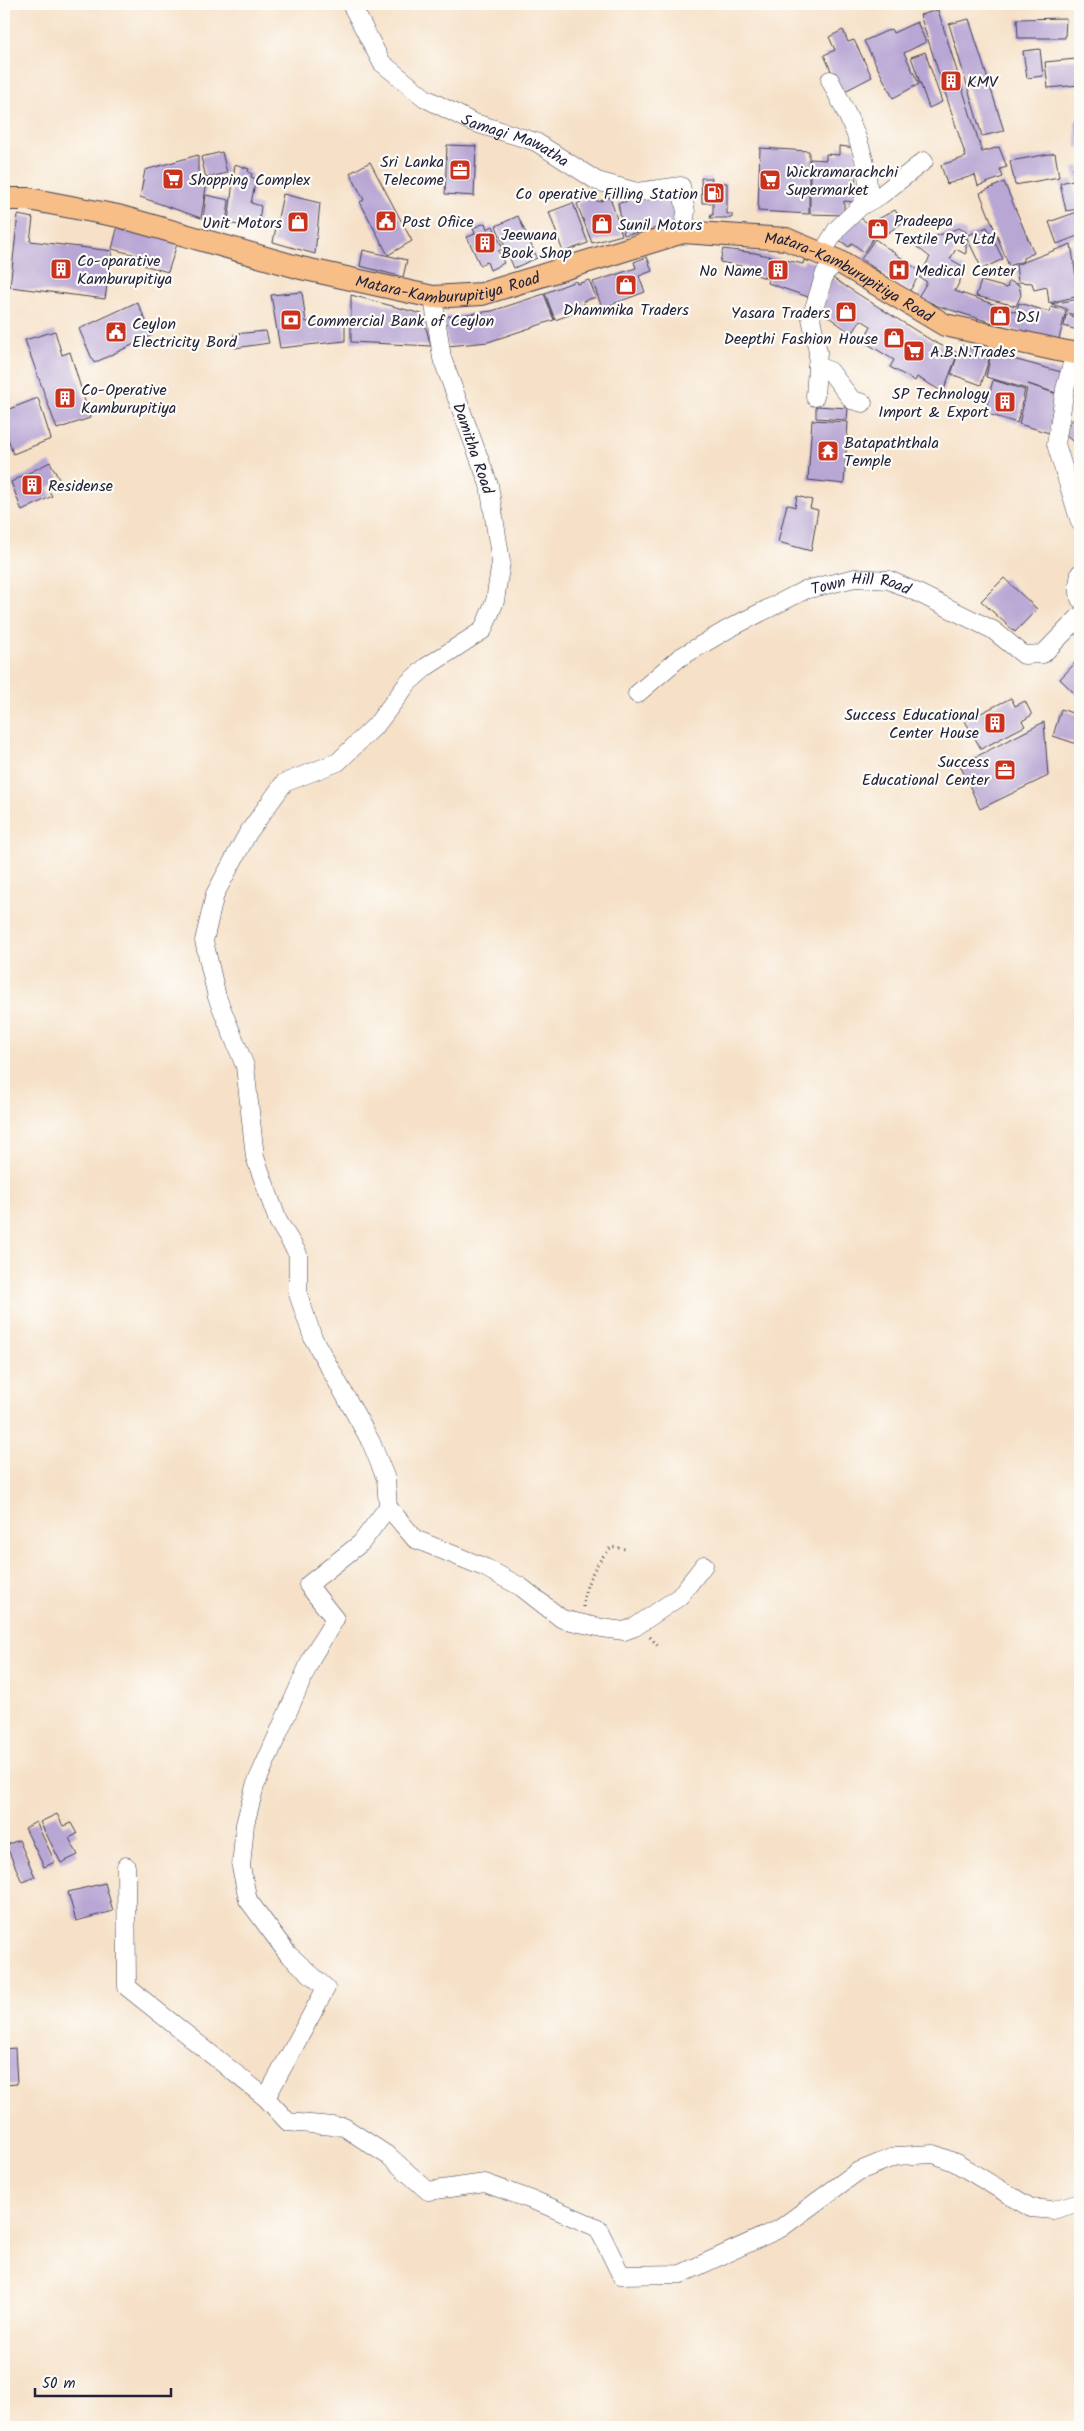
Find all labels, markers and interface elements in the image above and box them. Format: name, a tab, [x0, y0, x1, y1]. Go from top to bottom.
building icon: KMV	[939, 69, 963, 93]
place label: KMV	[967, 70, 999, 95]
street label: Samagi Mawatha	[456, 108, 574, 174]
place label: Sri Lanka Telecome	[380, 150, 444, 193]
office icon: Sri Lanka Telecome	[448, 158, 472, 182]
place label: Wickramarachchi Supermarket	[786, 160, 899, 203]
supermarket icon: Shopping Complex	[161, 167, 185, 191]
place label: Shopping Complex	[189, 168, 311, 193]
supermarket icon: Wickramarachchi Supermarket	[758, 168, 782, 192]
fuel station icon: Co operative Filling Station	[702, 181, 726, 205]
place label: Co operative Filling Station	[515, 182, 698, 207]
public building icon: Post Ofiice	[374, 209, 398, 233]
place label: Pradeepa Textile Pvt Ltd	[894, 209, 996, 252]
shop icon: Unit Motors	[286, 210, 310, 234]
place label: Post Ofiice	[402, 210, 474, 235]
place label: Unit Motors	[202, 211, 282, 236]
shop icon: Sunil Motors	[590, 212, 614, 236]
place label: Sunil Motors	[618, 213, 702, 238]
shop icon: Pradeepa Textile Pvt Ltd	[866, 217, 890, 241]
place label: Jeewana Book Shop	[501, 223, 572, 266]
street label: Matara-Kamburupitiya Road	[763, 227, 939, 330]
building icon: Jeewana Book Shop	[473, 231, 497, 255]
place label: Co-oparative Kamburupitiya	[77, 249, 172, 292]
building icon: Co-oparative Kamburupitiya	[49, 257, 73, 281]
building icon: No Name	[766, 258, 790, 282]
hospital icon: Medical Center	[887, 258, 911, 282]
place label: No Name	[699, 259, 762, 284]
place label: Medical Center	[915, 259, 1017, 284]
street label: Matara-Kamburupitiya Road	[354, 265, 542, 287]
text: Matara-Kamburupitiya Road	[353, 266, 544, 312]
shop icon: Dhammika Traders	[614, 273, 638, 297]
place label: Dhammika Traders	[563, 298, 689, 323]
shop icon: Yasara Traders	[834, 300, 858, 324]
place label: Yasara Traders	[731, 301, 830, 326]
shop icon: DSI	[988, 304, 1012, 328]
place label: DSI	[1016, 305, 1040, 330]
bank icon: Commercial Bank of Ceylon	[279, 308, 303, 332]
place label: Commercial Bank of Ceylon	[307, 309, 494, 334]
place label: Ceylon Electricity Bord	[132, 312, 238, 355]
public building icon: Ceylon Electricity Bord	[104, 320, 128, 344]
shop icon: Deepthi Fashion House	[882, 326, 906, 350]
place label: Deepthi Fashion House	[724, 327, 878, 352]
supermarket icon: A.B.N.Trades	[902, 339, 926, 363]
place label: A.B.N.Trades	[930, 340, 1016, 365]
place label: Co-Operative Kamburupitiya	[81, 378, 176, 421]
place label: SP Technology Import & Export	[878, 382, 990, 425]
building icon: Co-Operative Kamburupitiya	[53, 386, 77, 410]
building icon: SP Technology Import & Export	[993, 390, 1017, 414]
street label: Damitha Road	[445, 399, 500, 498]
place label: Batapaththala Temple	[844, 431, 939, 474]
temple icon: Batapaththala Temple	[816, 439, 840, 463]
building icon: Residense	[20, 473, 44, 497]
place label: Residense	[48, 474, 113, 499]
street label: Town Hill Road	[808, 567, 916, 603]
place label: Success Educational Center House	[844, 703, 979, 746]
building icon: Success Educational Center House	[983, 711, 1007, 735]
place label: Success Educational Center	[862, 750, 991, 793]
office icon: Success Educational Center	[993, 758, 1017, 782]
scale bar	[35, 2366, 171, 2398]
text: 50 m	[42, 2372, 76, 2396]

